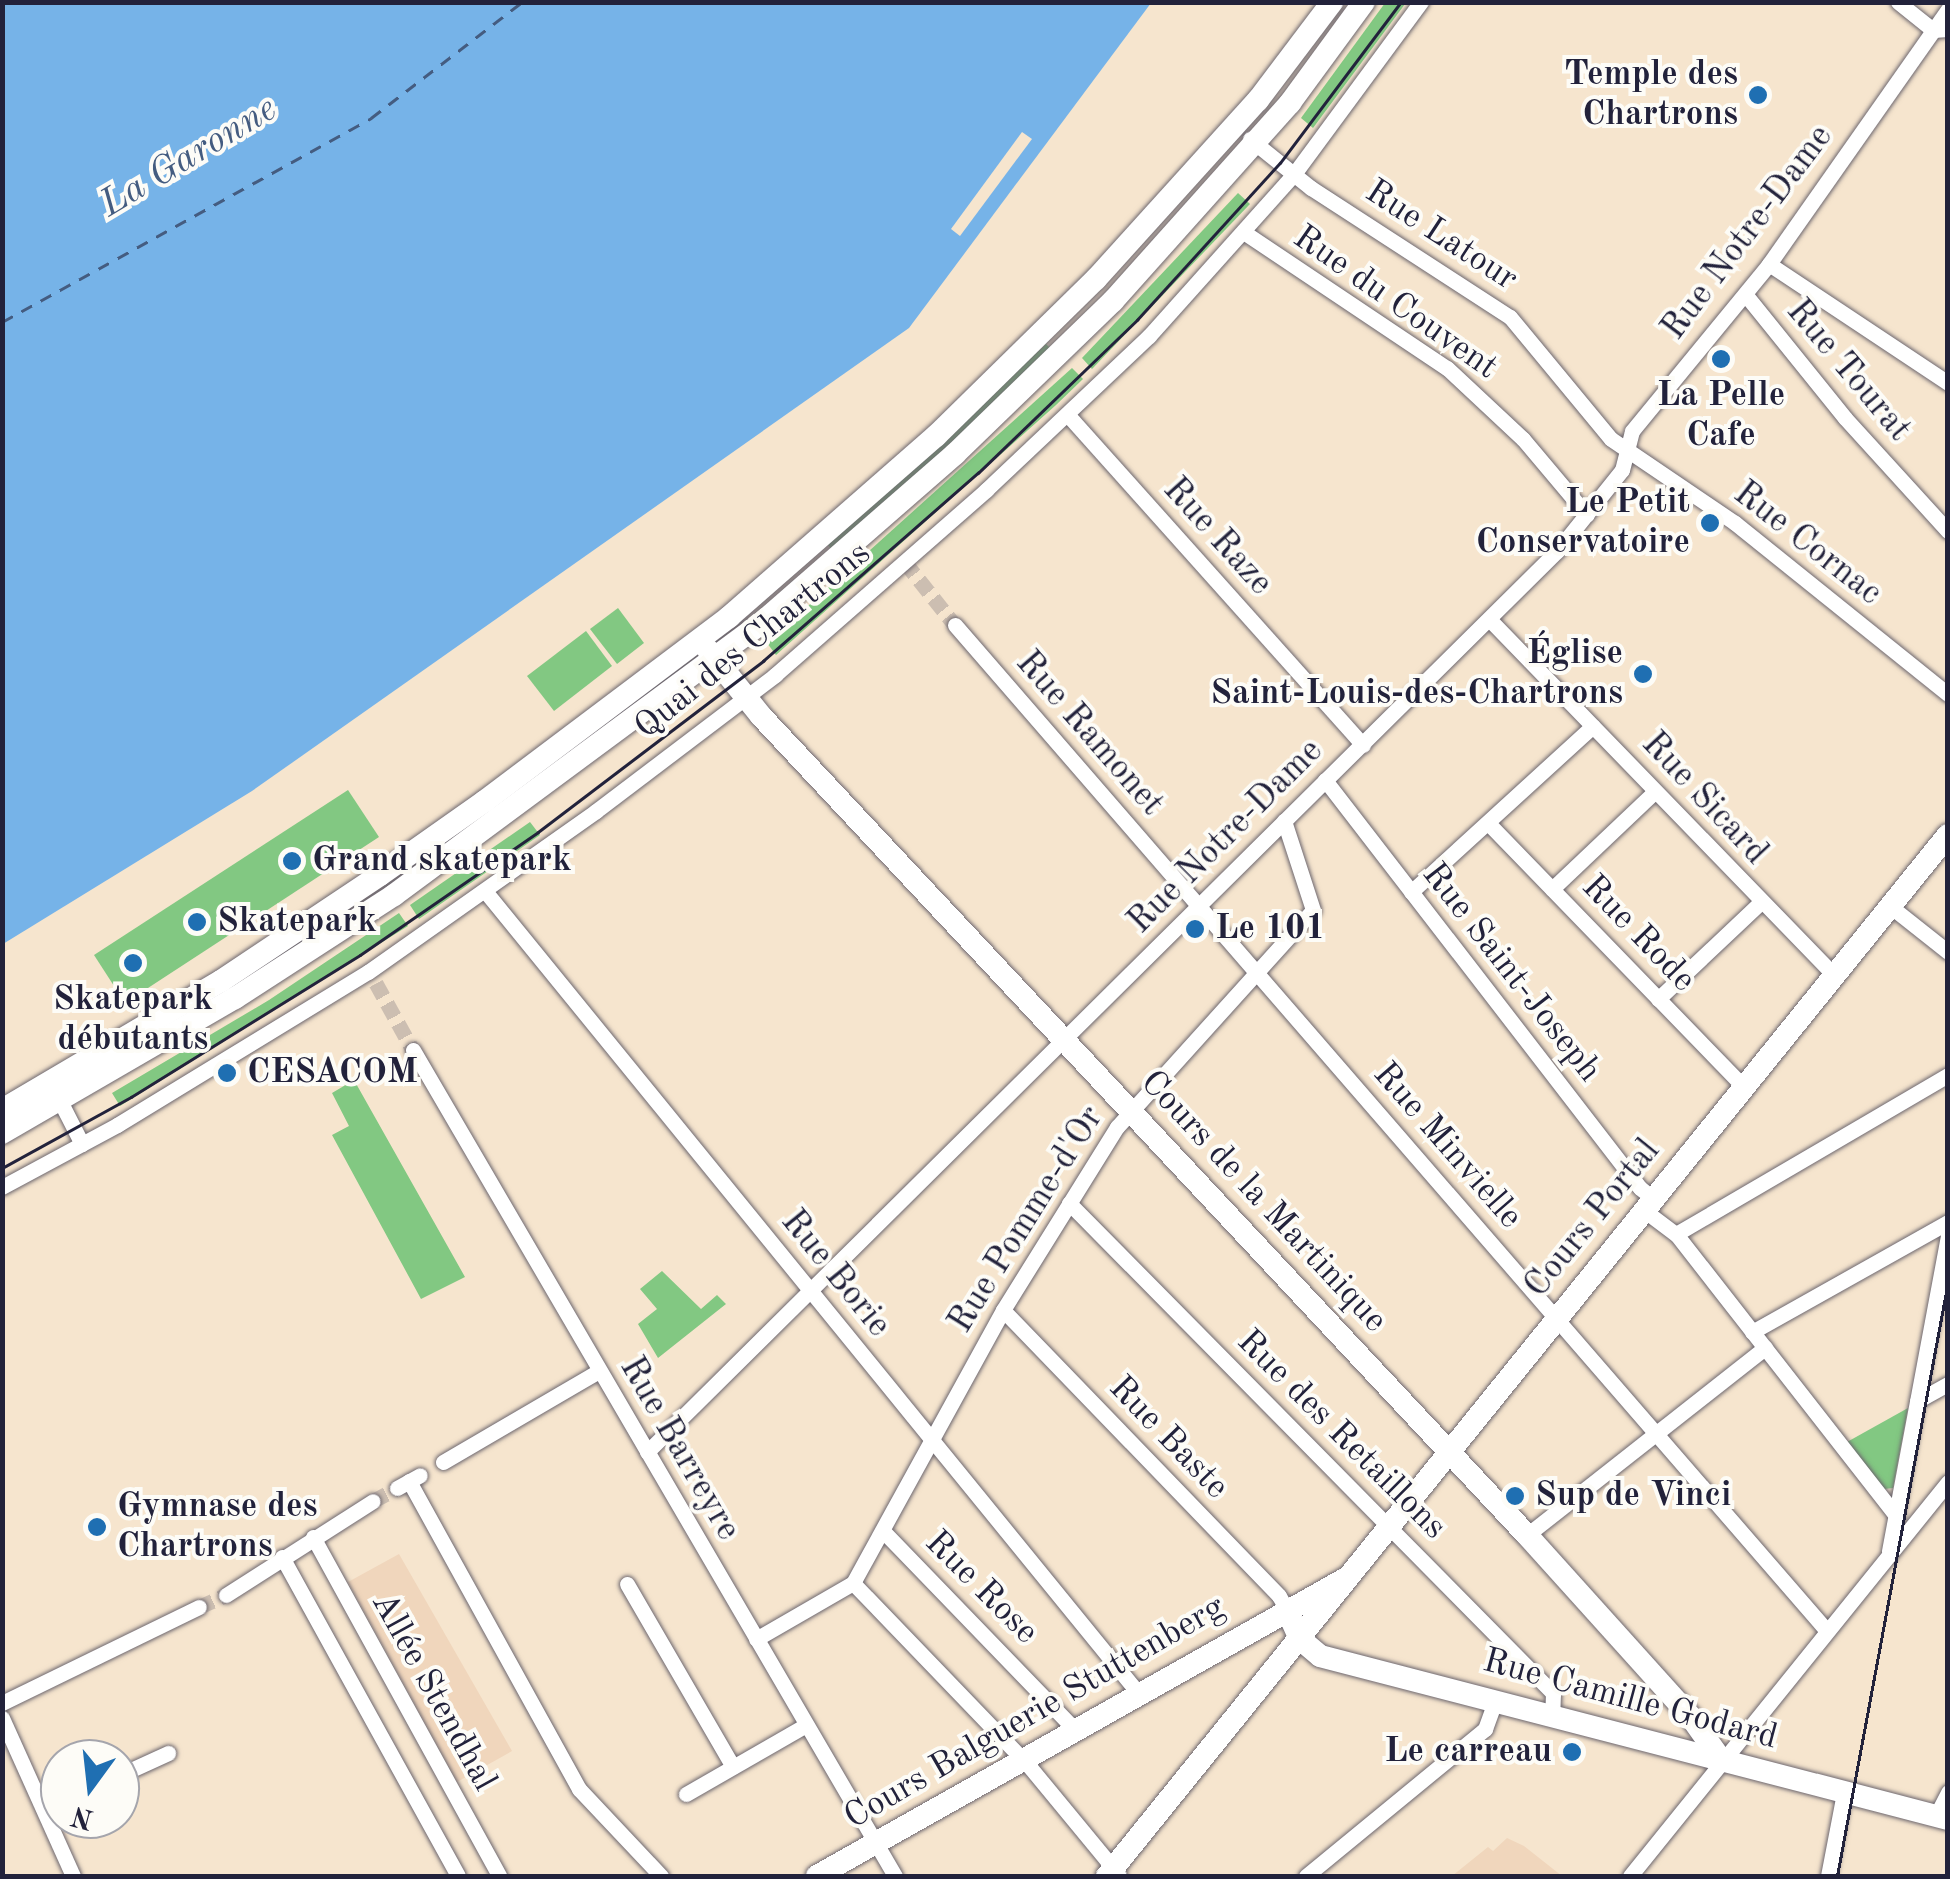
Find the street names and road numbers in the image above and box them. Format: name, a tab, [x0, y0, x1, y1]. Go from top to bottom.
street label: Rue Notre-Dame	[1654, 117, 1842, 349]
street label: Rue Latour	[1357, 171, 1525, 301]
street label: Rue du Couvent	[1285, 217, 1505, 389]
street label: Rue Tourat	[1777, 292, 1919, 450]
street label: Rue Raze	[1153, 470, 1281, 604]
street label: Rue Cornac	[1725, 473, 1889, 615]
street label: Quai des Chartrons	[627, 533, 879, 749]
street label: Rue Ramonet	[1006, 643, 1172, 825]
street label: Rue Sicard	[1632, 724, 1776, 874]
street label: Rue Notre-Dame	[1120, 731, 1332, 943]
street label: Rue Saint-Joseph	[1412, 855, 1610, 1091]
street label: Rue Rode	[1572, 867, 1704, 1001]
street label: Rue Minvielle	[1363, 1054, 1531, 1238]
street label: Cours de la Martinique	[1131, 1062, 1395, 1342]
street label: Rue Pomme-d'Or	[941, 1099, 1113, 1341]
street label: Cours Portal	[1516, 1131, 1670, 1307]
street label: Rue Borie	[771, 1202, 899, 1346]
street label: Rue des Retaillons	[1227, 1321, 1455, 1549]
street label: Rue Barreyre	[610, 1350, 748, 1548]
street label: Rue Baste	[1099, 1368, 1237, 1508]
street label: Rue Rose	[915, 1522, 1047, 1654]
street label: Allée Stendhal	[361, 1585, 505, 1799]
street label: Cours Balguerie Stuttenberg	[837, 1587, 1233, 1839]
street label: Rue Camille Godard	[1478, 1640, 1782, 1760]

